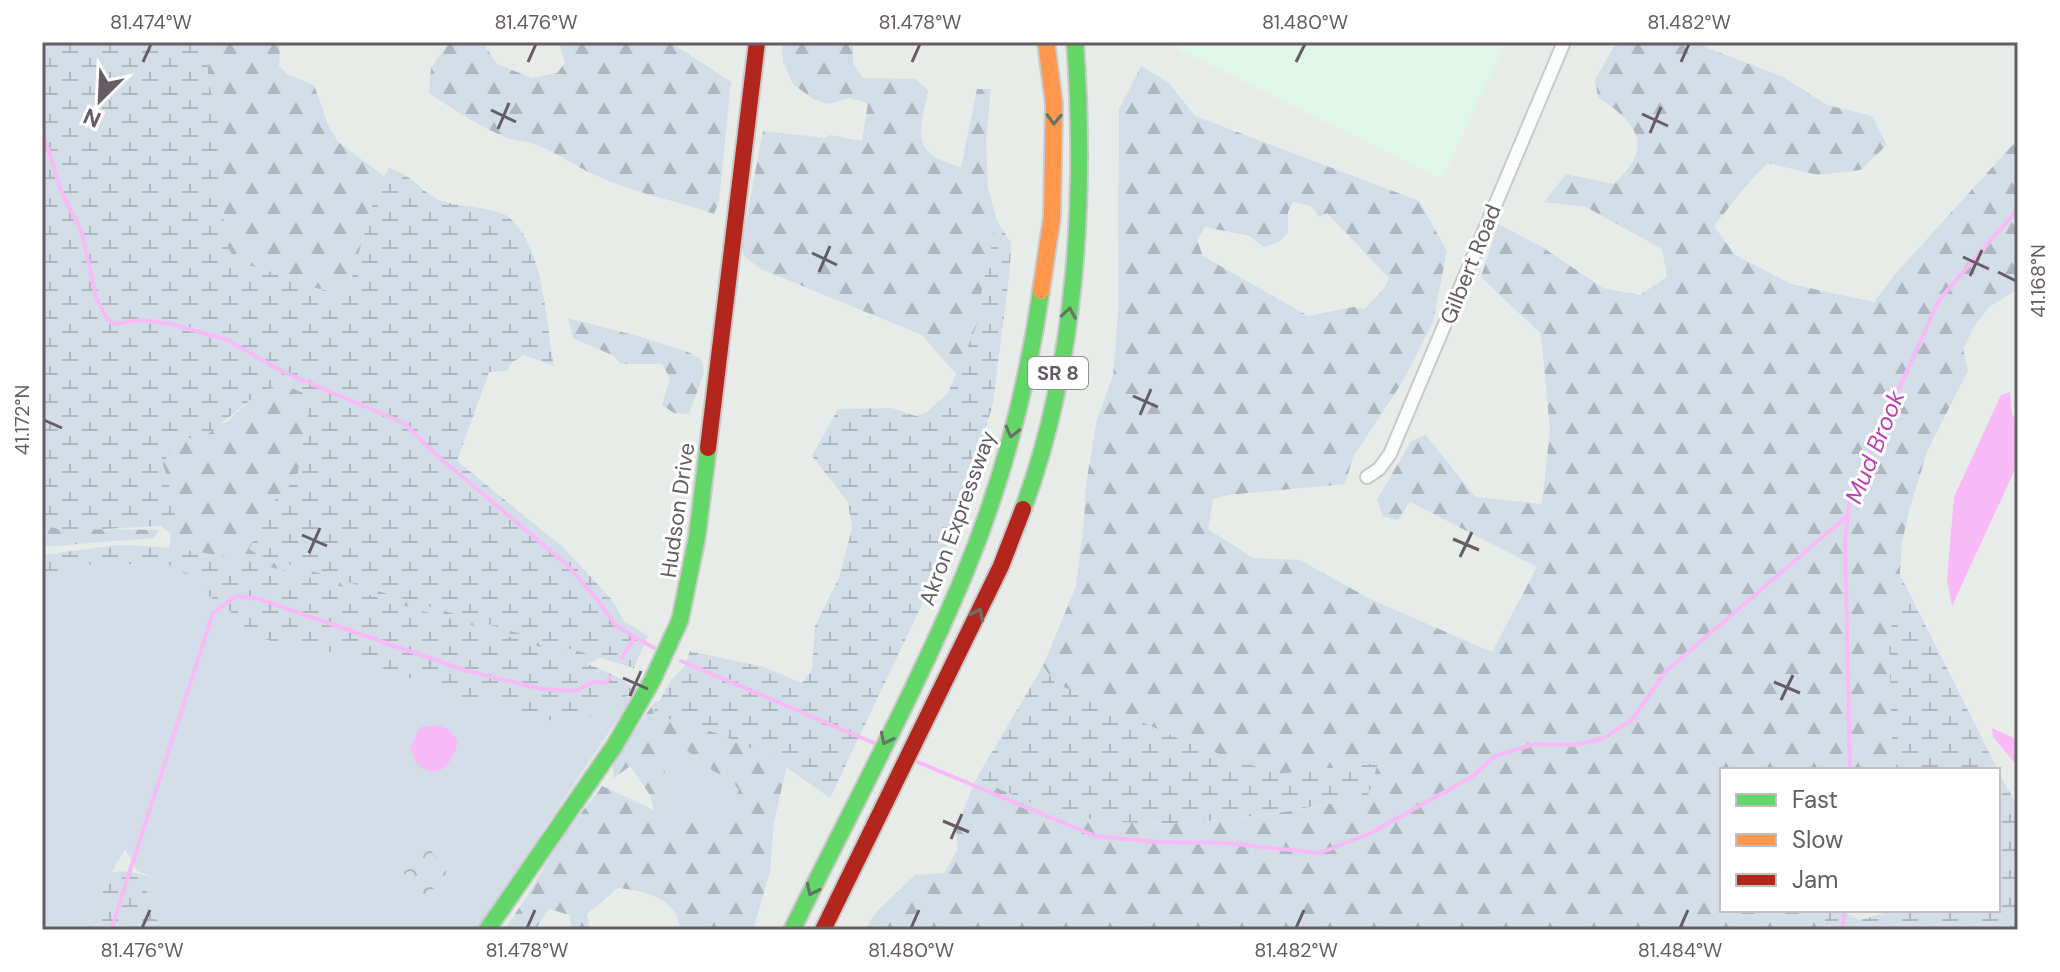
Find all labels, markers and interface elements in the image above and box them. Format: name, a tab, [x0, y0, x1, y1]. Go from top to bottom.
text: 81.474°W	[110, 9, 192, 35]
text: 81.476°W	[494, 9, 578, 35]
text: 81.478°W	[879, 9, 961, 35]
text: 81.480°W	[1262, 9, 1348, 35]
text: 81.482°W	[1647, 9, 1731, 35]
north arrow	[60, 60, 140, 140]
text: N	[79, 101, 105, 134]
one-way arrow	[1045, 113, 1063, 126]
street label: Gilbert Road	[1433, 200, 1508, 328]
text: 41.168°N	[2025, 244, 2051, 318]
one-way arrow	[1060, 306, 1077, 320]
road number: SR 8	[1028, 357, 1088, 389]
text: 41.172°N	[9, 385, 35, 455]
water label: Mud Brook	[1838, 385, 1912, 508]
one-way arrow	[1005, 424, 1022, 438]
street label: Akron Expressway	[912, 427, 1003, 610]
street label: Hudson Drive	[654, 441, 701, 579]
one-way arrow	[968, 608, 984, 622]
one-way arrow	[880, 730, 896, 745]
legend	[1720, 768, 2000, 912]
text: Fast	[1792, 784, 1838, 815]
text: Slow	[1792, 824, 1843, 855]
text: Jam	[1792, 864, 1838, 895]
one-way arrow	[806, 882, 822, 897]
text: 81.476°W	[100, 937, 184, 963]
text: 81.478°W	[486, 937, 568, 963]
text: 81.480°W	[868, 937, 954, 963]
text: 81.482°W	[1254, 937, 1338, 963]
text: 81.484°W	[1638, 937, 1722, 963]

